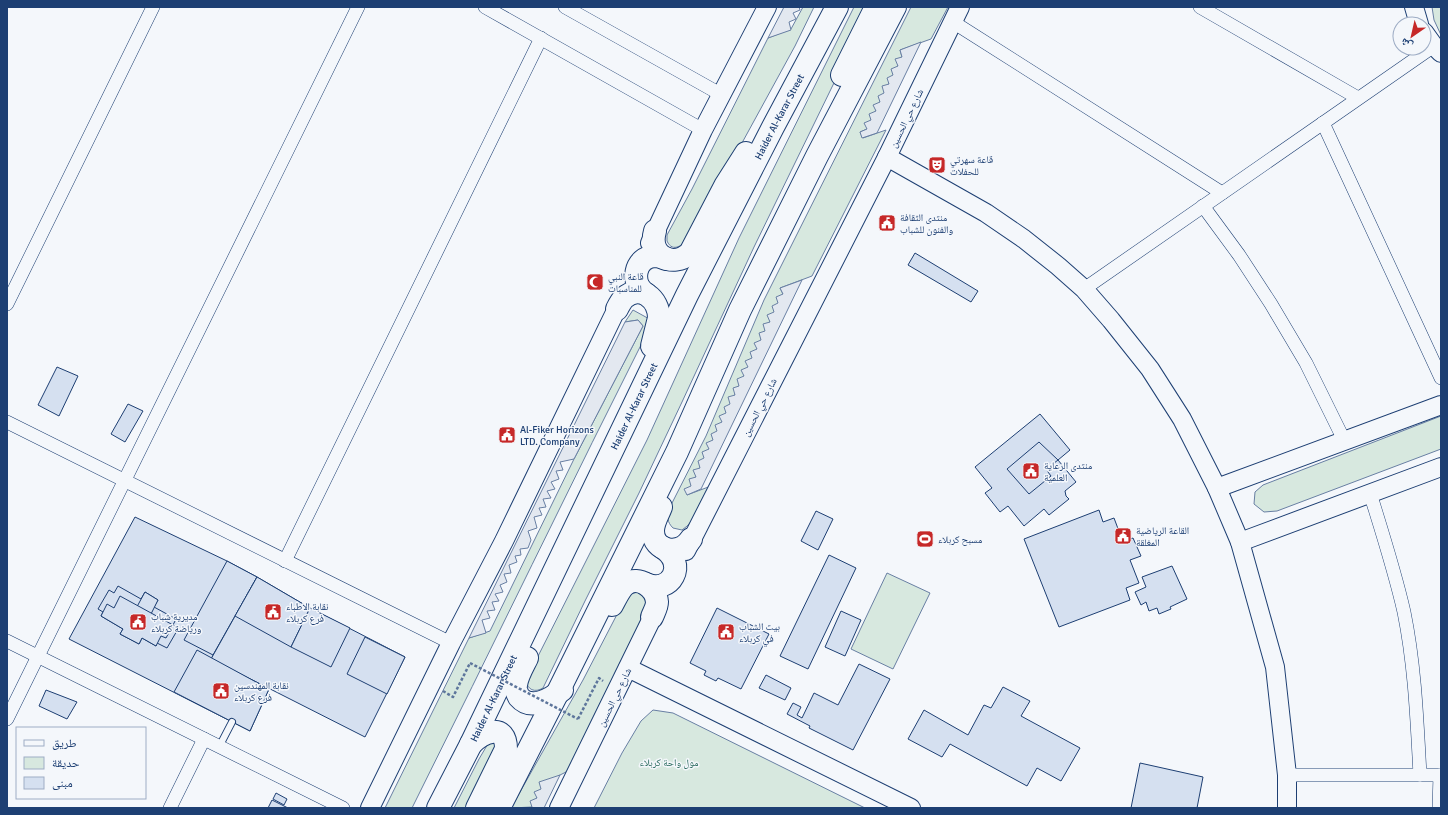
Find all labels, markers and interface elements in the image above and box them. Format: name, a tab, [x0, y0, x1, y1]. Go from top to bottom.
north arrow	[1392, 16, 1432, 56]
text: ش	[1398, 34, 1416, 53]
street label: Haider Al-Karar Street	[752, 72, 807, 162]
street label: شارع حي الحسين	[888, 87, 928, 150]
place label: قاعة سهرتي للحفلات	[950, 154, 993, 178]
theatre icon: قاعة سهرتي للحفلات	[927, 155, 947, 175]
place label: منتدى الثقافة والفنون للشباب	[900, 212, 953, 236]
public building icon: منتدى الثقافة والفنون للشباب	[877, 213, 897, 233]
place label: قاعة النبي للمناسبات	[608, 271, 644, 295]
mosque icon: قاعة النبي للمناسبات	[585, 272, 605, 292]
street label: Haider Al-Karar Street	[608, 361, 661, 452]
street label: شارع حي الحسين	[740, 376, 781, 439]
place label: Al-Fiker Horizons LTD. Company	[520, 424, 594, 448]
public building icon: Al-Fiker Horizons LTD. Company	[497, 425, 517, 445]
place label: منتدى الرعاية العلمية	[1044, 460, 1093, 484]
public building icon: منتدى الرعاية العلمية	[1021, 461, 1041, 481]
place label: القاعة الرياضية المغلقة	[1136, 525, 1189, 549]
public building icon: القاعة الرياضية المغلقة	[1113, 526, 1133, 546]
sports icon: مسبح كربلاء	[915, 529, 935, 549]
place label: مسبح كربلاء	[938, 534, 983, 546]
place label: نقابة الاطباء فرع كربلاء	[286, 601, 329, 625]
public building icon: نقابة الاطباء فرع كربلاء	[263, 602, 283, 622]
place label: مديرية شباب ورياضة كربلاء	[151, 611, 202, 635]
public building icon: مديرية شباب ورياضة كربلاء	[128, 612, 148, 632]
place label: بيت الشباب في كربلاء	[739, 621, 780, 647]
public building icon: بيت الشباب في كربلاء	[716, 622, 736, 642]
street label: Haider Al-Karar Street	[468, 653, 520, 744]
street label: شارع حي الحسين	[596, 666, 636, 729]
place label: نقابة المهندسين فرع كربلاء	[234, 680, 289, 704]
public building icon: نقابة المهندسين فرع كربلاء	[211, 681, 231, 701]
legend	[16, 727, 146, 799]
text: طريق	[52, 736, 77, 751]
text: حديقة	[52, 756, 80, 771]
park label: مول واحة كربلاء	[640, 757, 699, 769]
text: مبنى	[52, 776, 73, 791]

